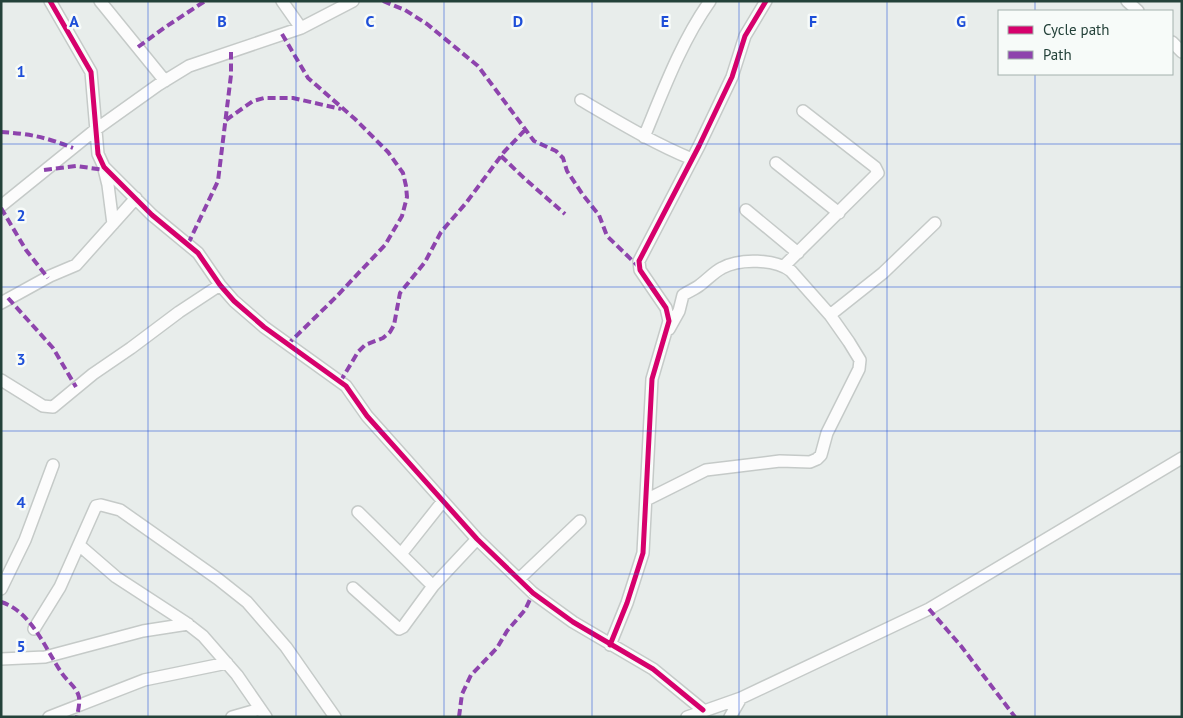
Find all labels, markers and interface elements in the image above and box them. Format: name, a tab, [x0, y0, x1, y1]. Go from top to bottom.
legend	[998, 10, 1173, 75]
text: A	[69, 11, 79, 31]
text: B	[217, 11, 227, 31]
text: C	[366, 11, 375, 31]
text: D	[513, 11, 523, 31]
text: E	[661, 11, 669, 31]
text: F	[809, 11, 817, 31]
text: G	[956, 11, 966, 31]
text: Cycle path	[1043, 20, 1109, 39]
text: Path	[1043, 45, 1072, 64]
text: 1	[16, 61, 26, 81]
text: 2	[16, 205, 26, 225]
text: 3	[16, 349, 26, 369]
text: 4	[16, 492, 26, 512]
text: 5	[16, 636, 26, 656]

